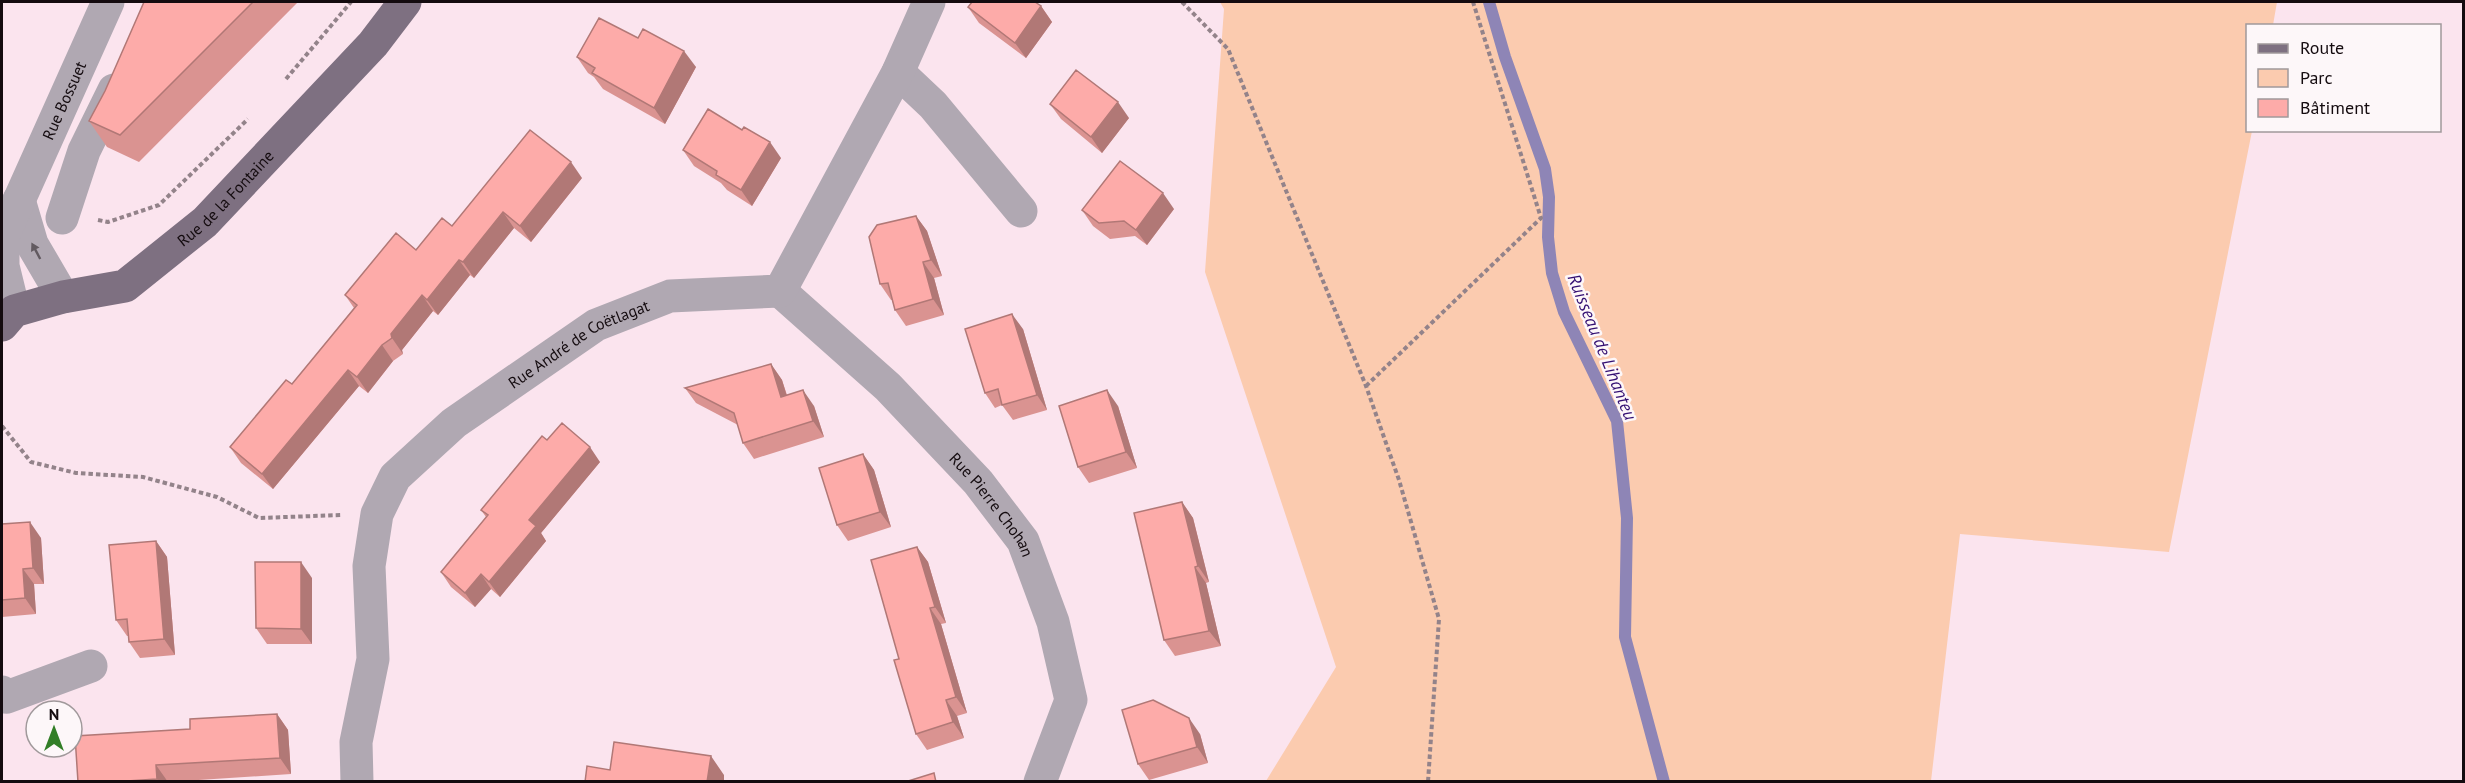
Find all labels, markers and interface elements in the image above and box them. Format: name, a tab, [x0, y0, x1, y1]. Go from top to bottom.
legend	[2246, 24, 2441, 132]
text: Route	[2300, 36, 2344, 59]
street label: Rue Bossuet	[38, 57, 90, 143]
text: Parc	[2300, 66, 2333, 89]
text: Bâtiment	[2300, 96, 2370, 119]
street label: Rue de la Fontaine	[173, 146, 278, 250]
one-way arrow	[31, 242, 41, 259]
water label: Ruisseau de Lihanteu	[1563, 270, 1642, 423]
street label: Rue André de Coëtlagat	[504, 295, 653, 393]
street label: Rue Pierre Chohan	[945, 448, 1038, 559]
north arrow	[24, 699, 84, 759]
text: N	[49, 704, 59, 724]

